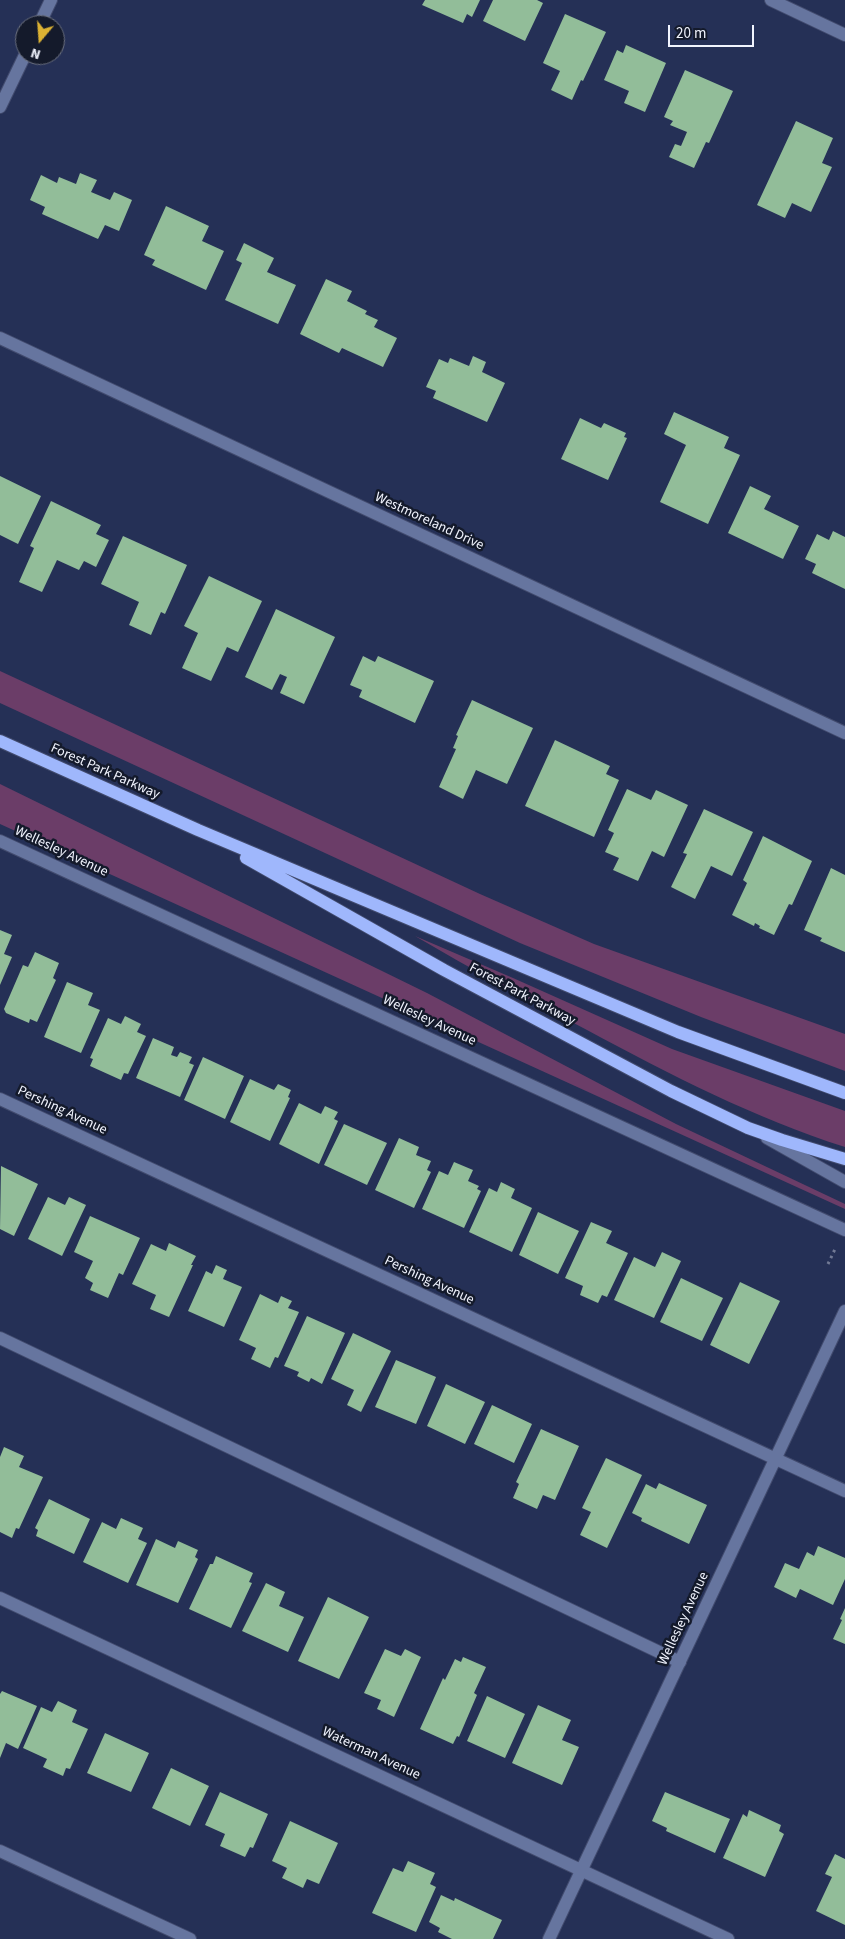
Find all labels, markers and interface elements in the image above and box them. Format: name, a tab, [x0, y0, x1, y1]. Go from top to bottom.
north arrow	[15, 15, 65, 65]
scale bar	[670, 15, 756, 47]
text: 20 m	[676, 23, 706, 44]
text: N	[28, 42, 43, 64]
street label: Westmoreland Drive	[372, 489, 486, 555]
street label: Forest Park Parkway	[48, 740, 162, 804]
street label: Wellesley Avenue	[12, 823, 110, 881]
street label: Forest Park Parkway	[466, 960, 578, 1030]
street label: Wellesley Avenue	[380, 992, 478, 1050]
street label: Pershing Avenue	[15, 1083, 109, 1139]
street label: Pershing Avenue	[382, 1253, 476, 1309]
street label: Wellesley Avenue	[655, 1570, 713, 1668]
street label: Waterman Avenue	[319, 1724, 423, 1784]

